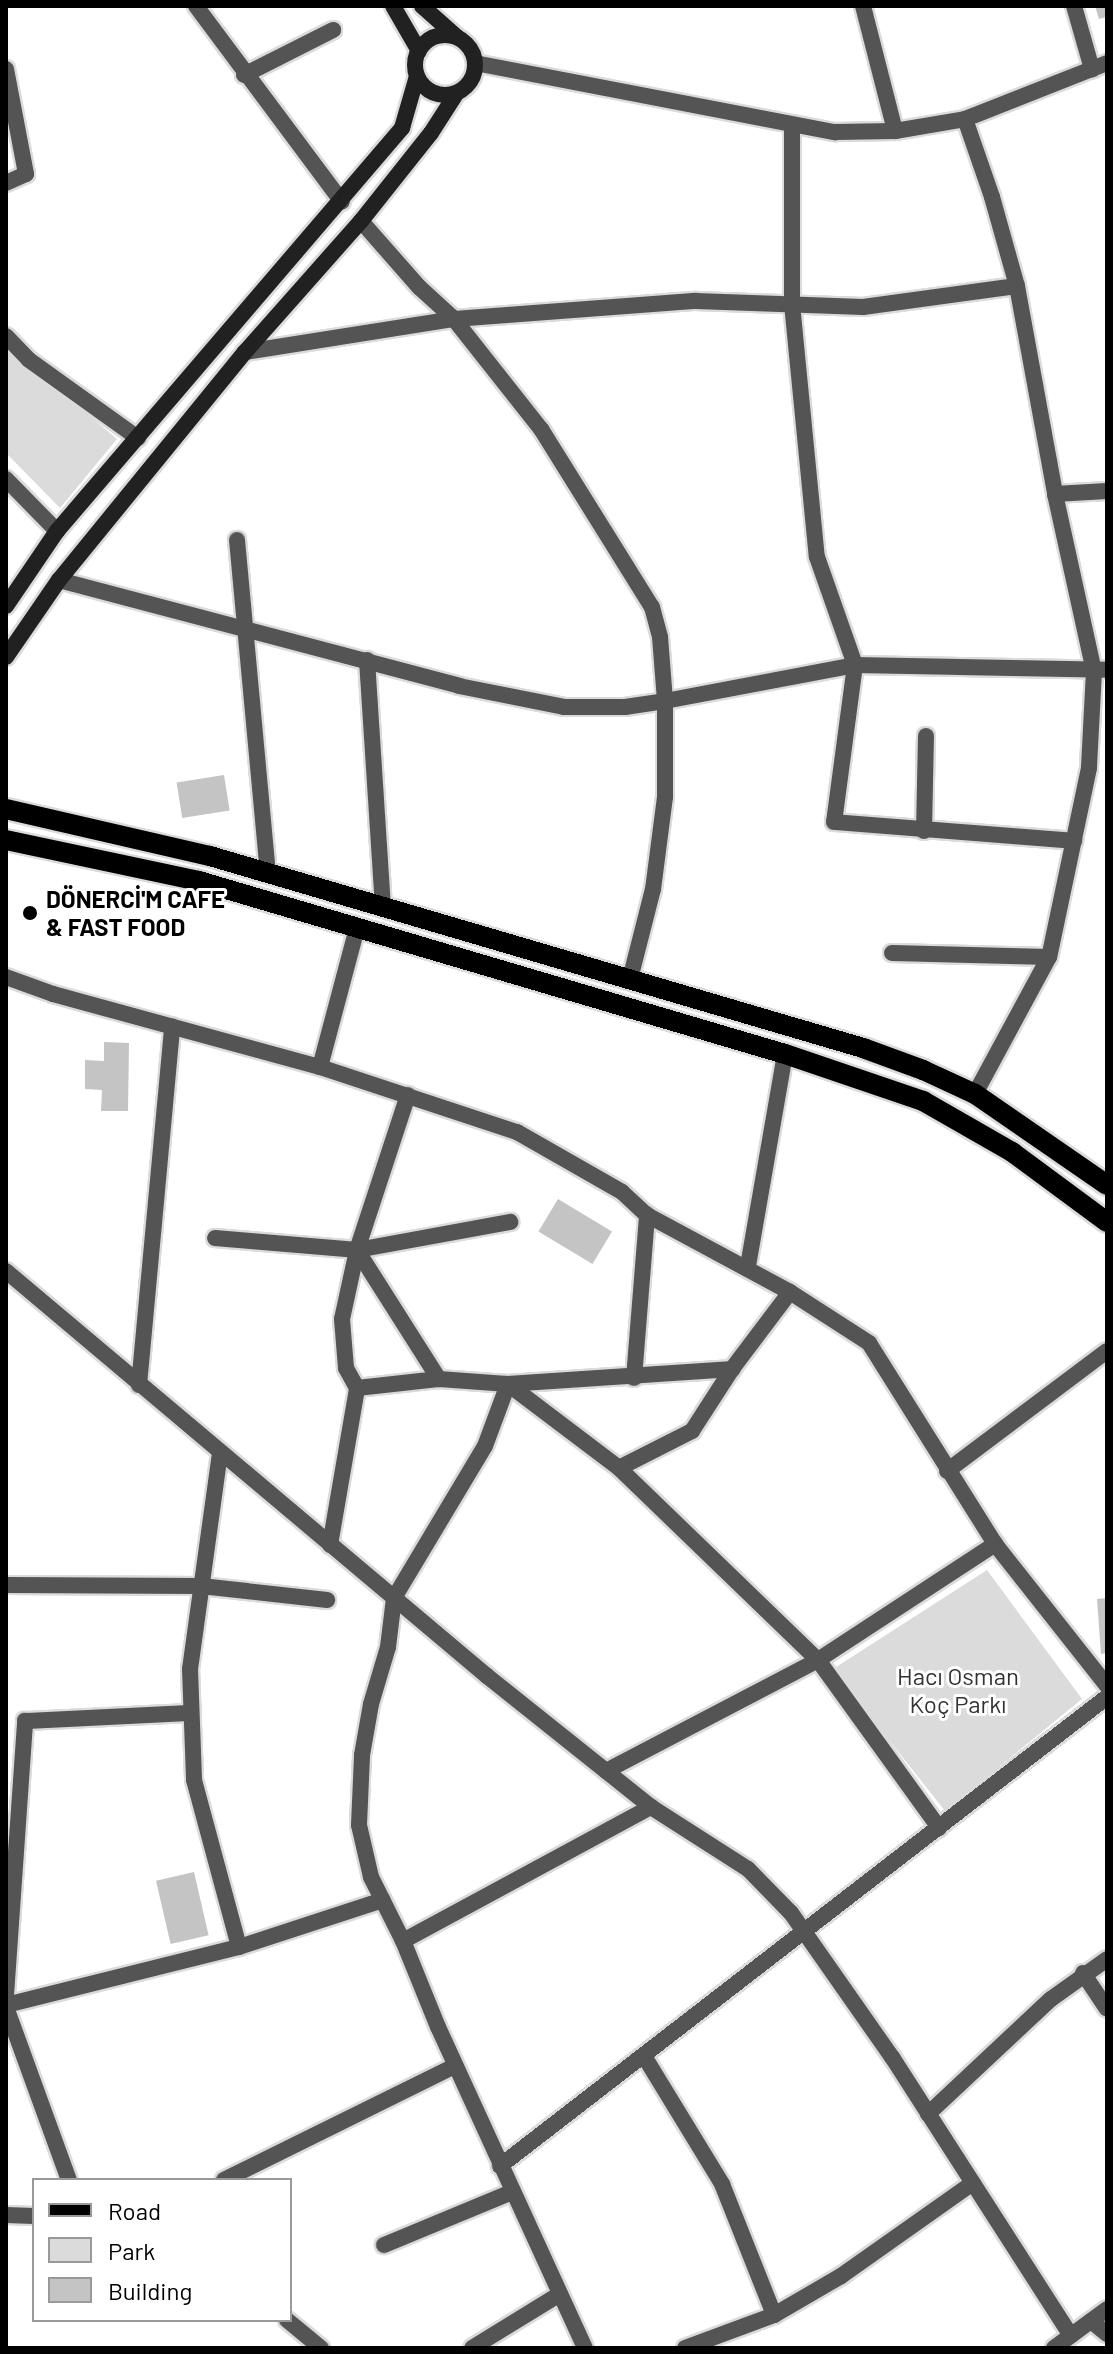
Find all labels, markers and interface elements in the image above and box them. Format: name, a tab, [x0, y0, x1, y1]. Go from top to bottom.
place label: DÖNERCİ'M CAFE & FAST FOOD	[46, 885, 225, 941]
marker: DÖNERCİ'M CAFE & FAST FOOD	[21, 904, 39, 922]
park label: Hacı Osman Koç Parkı	[897, 1662, 1019, 1718]
legend	[32, 2178, 292, 2322]
text: Road	[108, 2196, 161, 2225]
text: Park	[108, 2236, 155, 2265]
text: Building	[108, 2276, 192, 2305]

